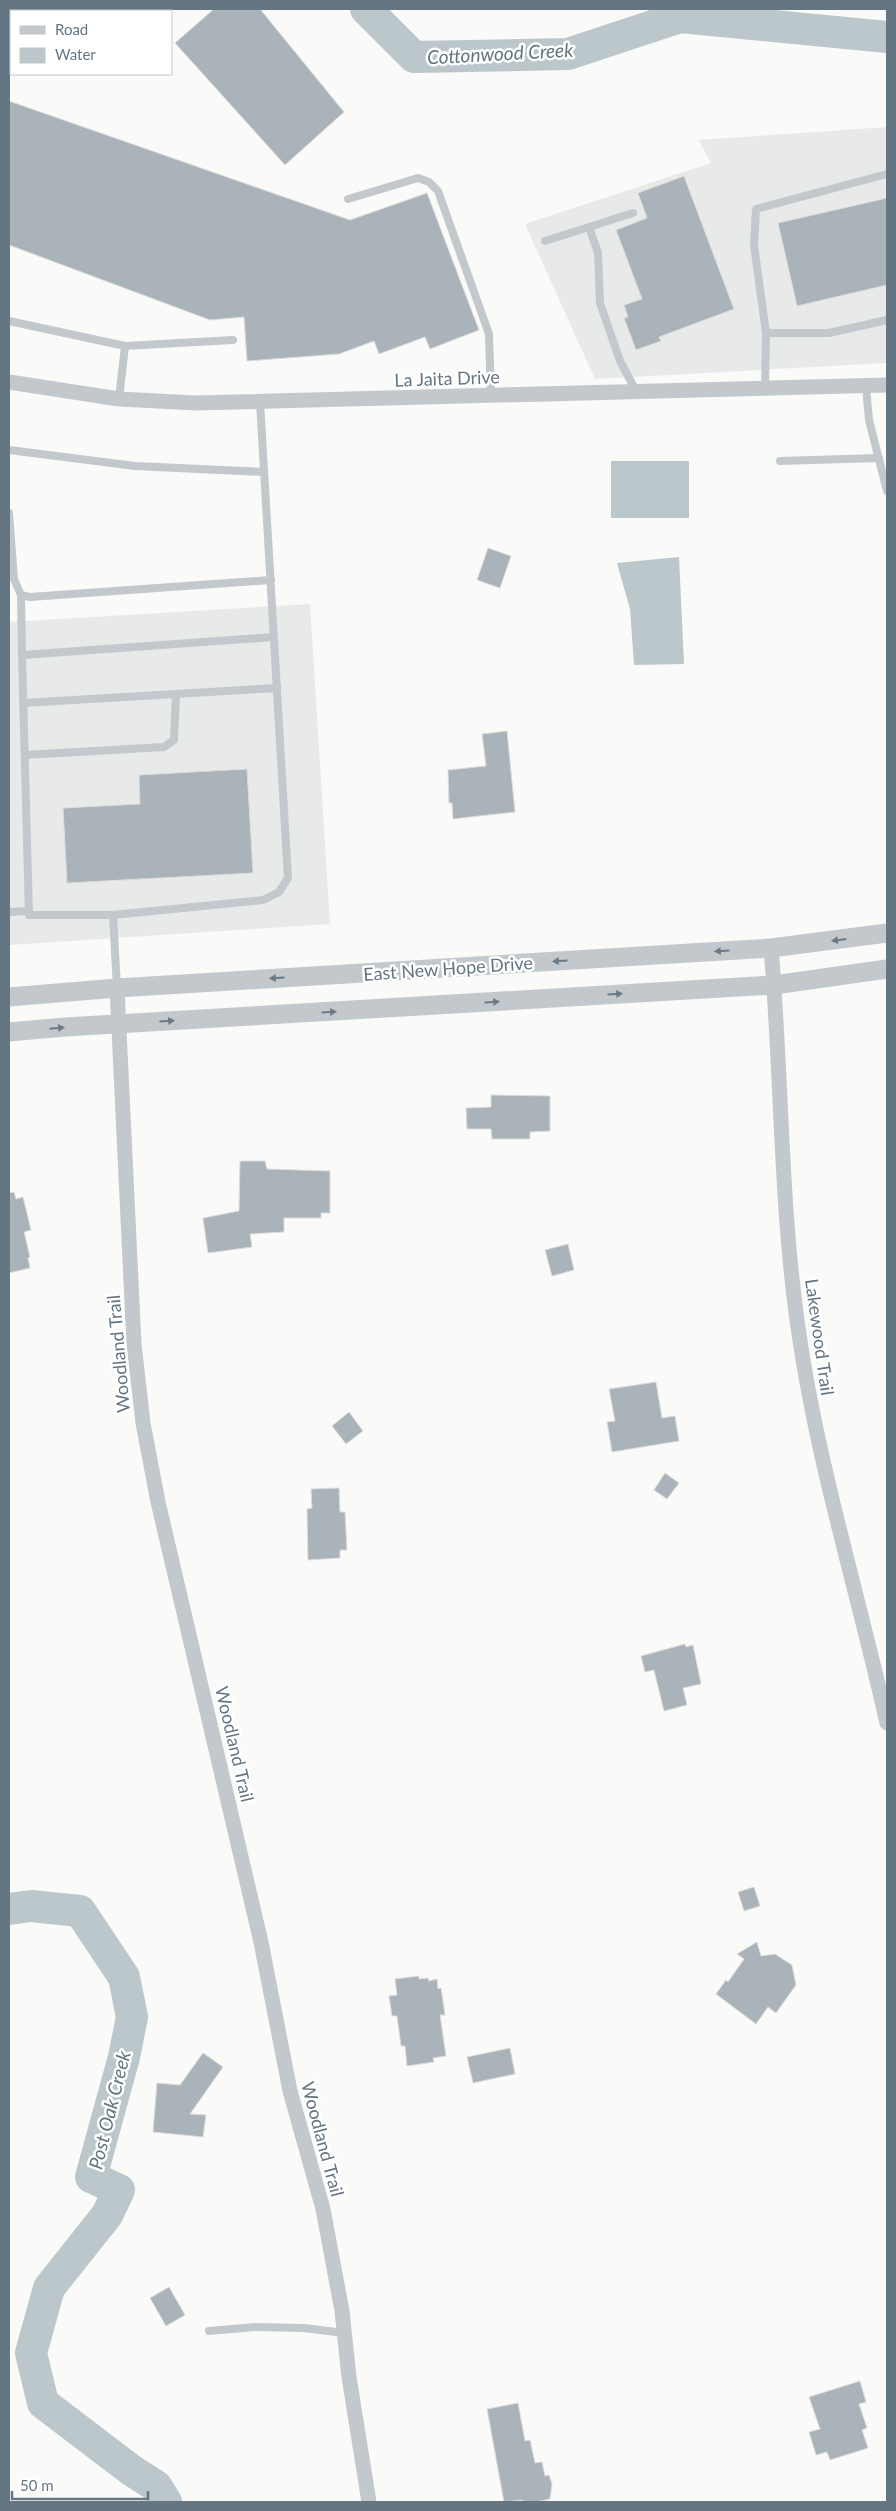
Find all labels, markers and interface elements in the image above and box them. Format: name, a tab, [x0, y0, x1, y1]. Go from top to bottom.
legend	[10, 10, 172, 75]
text: Road	[55, 20, 88, 38]
water label: Cottonwood Creek	[426, 38, 575, 68]
text: Water	[55, 45, 96, 63]
street label: La Jaita Drive	[394, 365, 500, 391]
one-way arrow	[831, 936, 847, 944]
one-way arrow	[714, 948, 730, 956]
street label: East New Hope Drive	[362, 951, 534, 985]
one-way arrow	[552, 958, 568, 966]
one-way arrow	[269, 975, 285, 983]
one-way arrow	[608, 990, 624, 998]
one-way arrow	[484, 998, 500, 1006]
one-way arrow	[322, 1008, 338, 1016]
one-way arrow	[159, 1017, 175, 1025]
one-way arrow	[50, 1024, 66, 1032]
street label: Lakewood Trail	[801, 1277, 839, 1397]
street label: Woodland Trail	[102, 1294, 134, 1414]
street label: Woodland Trail	[211, 1684, 259, 1804]
water label: Post Oak Creek	[83, 2048, 135, 2172]
street label: Woodland Trail	[297, 2079, 349, 2199]
scale bar	[12, 2468, 149, 2500]
text: 50 m	[20, 2476, 54, 2494]

